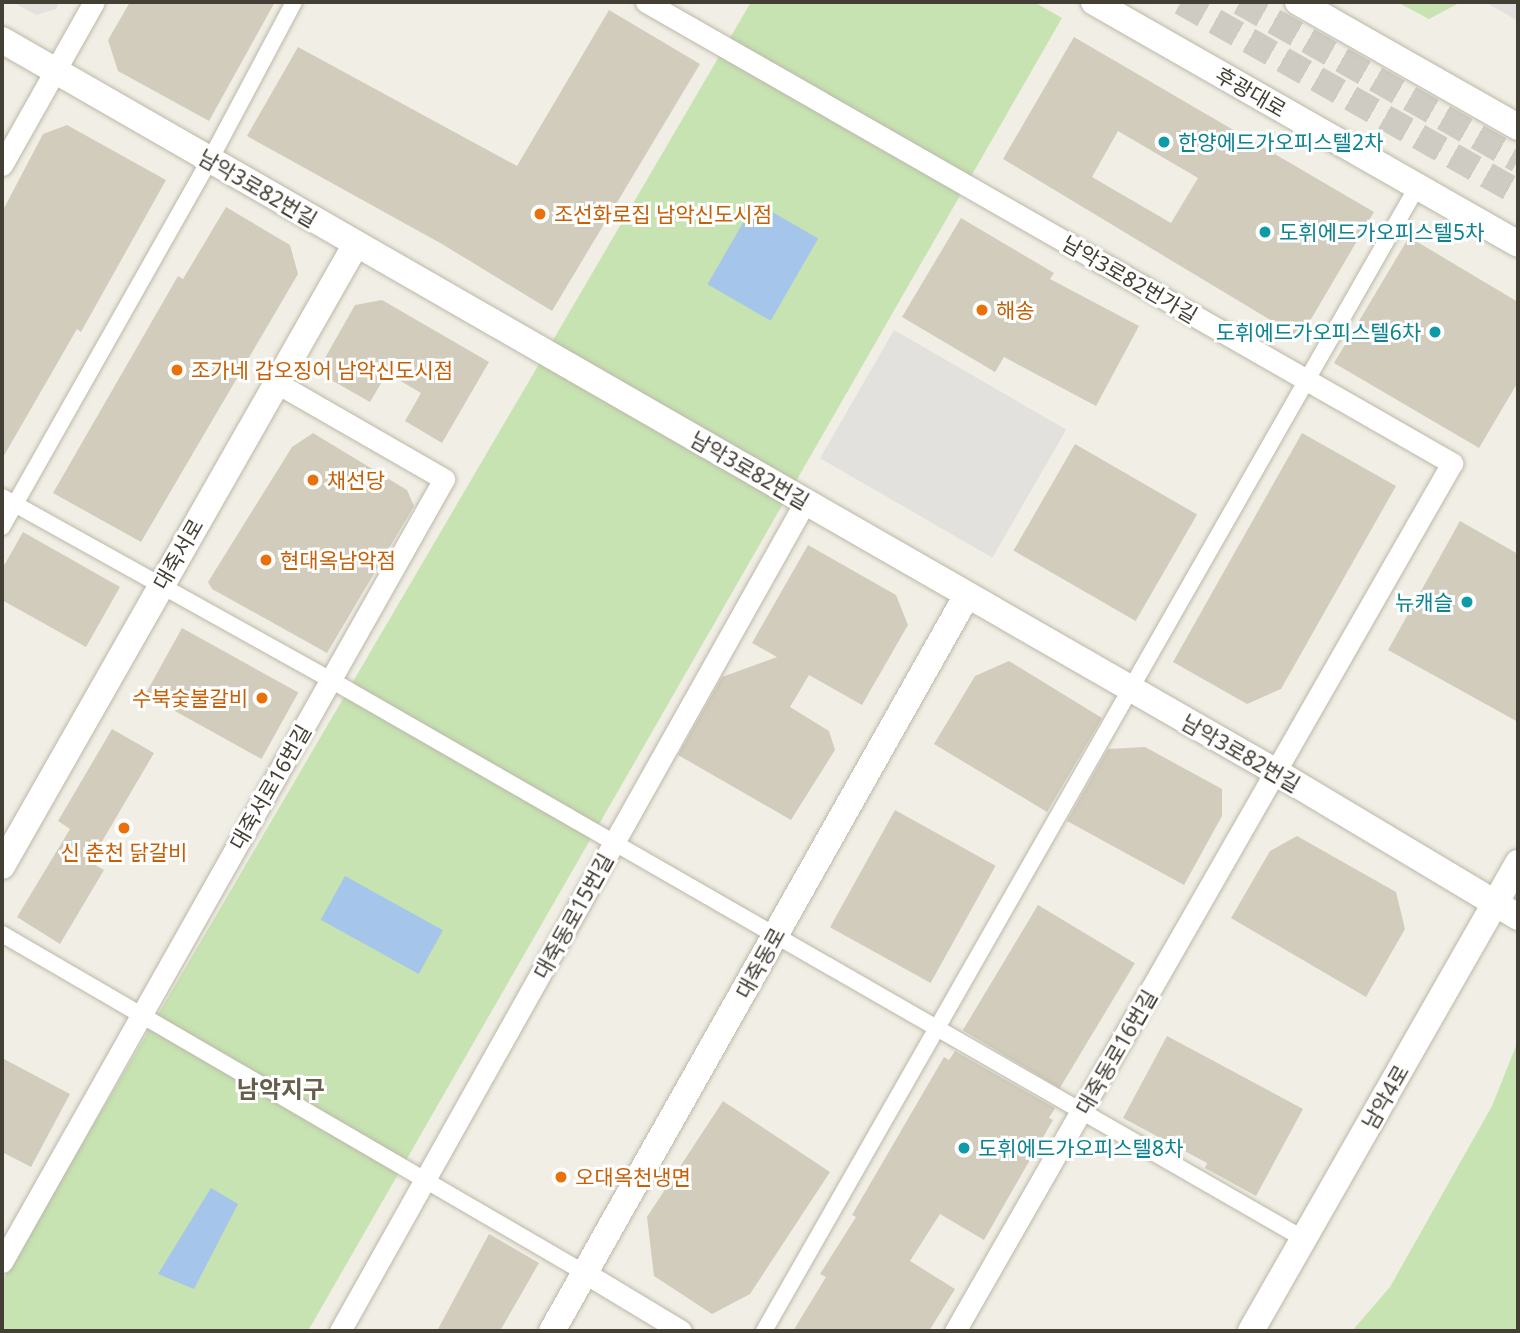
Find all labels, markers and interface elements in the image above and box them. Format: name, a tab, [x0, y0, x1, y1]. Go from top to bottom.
street label: 후광대로	[1211, 62, 1291, 122]
place label: 한양에드가오피스텔2차	[1178, 129, 1383, 155]
marker: 한양에드가오피스텔2차	[1156, 134, 1172, 150]
street label: 남악3로82번길	[194, 144, 322, 232]
place label: 조선화로집 남악신도시점	[554, 201, 772, 227]
marker: 조선화로집 남악신도시점	[532, 206, 548, 222]
place label: 도휘에드가오피스텔5차	[1279, 219, 1484, 245]
marker: 도휘에드가오피스텔5차	[1257, 224, 1273, 240]
street label: 남악3로82번가길	[1058, 230, 1202, 328]
place label: 해송	[996, 297, 1035, 323]
marker: 해송	[974, 302, 990, 318]
place label: 도휘에드가오피스텔6차	[1216, 319, 1421, 345]
marker: 도휘에드가오피스텔6차	[1427, 324, 1443, 340]
place label: 조가네 갑오징어 남악신도시점	[191, 357, 453, 383]
marker: 조가네 갑오징어 남악신도시점	[169, 362, 185, 378]
street label: 남악3로82번길	[686, 426, 814, 514]
place label: 채선당	[327, 467, 385, 493]
marker: 채선당	[305, 472, 321, 488]
street label: 대죽서로	[148, 514, 208, 594]
place label: 현대옥남악점	[280, 547, 396, 573]
marker: 현대옥남악점	[258, 552, 274, 568]
place label: 뉴캐슬	[1395, 589, 1453, 615]
marker: 뉴캐슬	[1459, 594, 1475, 610]
place label: 수북숯불갈비	[132, 685, 248, 711]
marker: 수북숯불갈비	[254, 690, 270, 706]
street label: 남악3로82번길	[1177, 709, 1305, 797]
street label: 대죽서로16번길	[224, 720, 316, 854]
marker: 신 춘천 닭갈비	[116, 820, 132, 836]
place label: 신 춘천 닭갈비	[61, 839, 187, 865]
street label: 대죽동로15번길	[528, 849, 618, 983]
street label: 대죽동로	[730, 923, 790, 1003]
street label: 대죽동로16번길	[1070, 985, 1162, 1119]
street label: 남악4로	[1357, 1060, 1413, 1134]
district label: 남악지구	[237, 1075, 325, 1103]
place label: 도휘에드가오피스텔8차	[978, 1135, 1183, 1161]
marker: 도휘에드가오피스텔8차	[956, 1140, 972, 1156]
place label: 오대옥천냉면	[575, 1164, 691, 1190]
marker: 오대옥천냉면	[553, 1169, 569, 1185]

